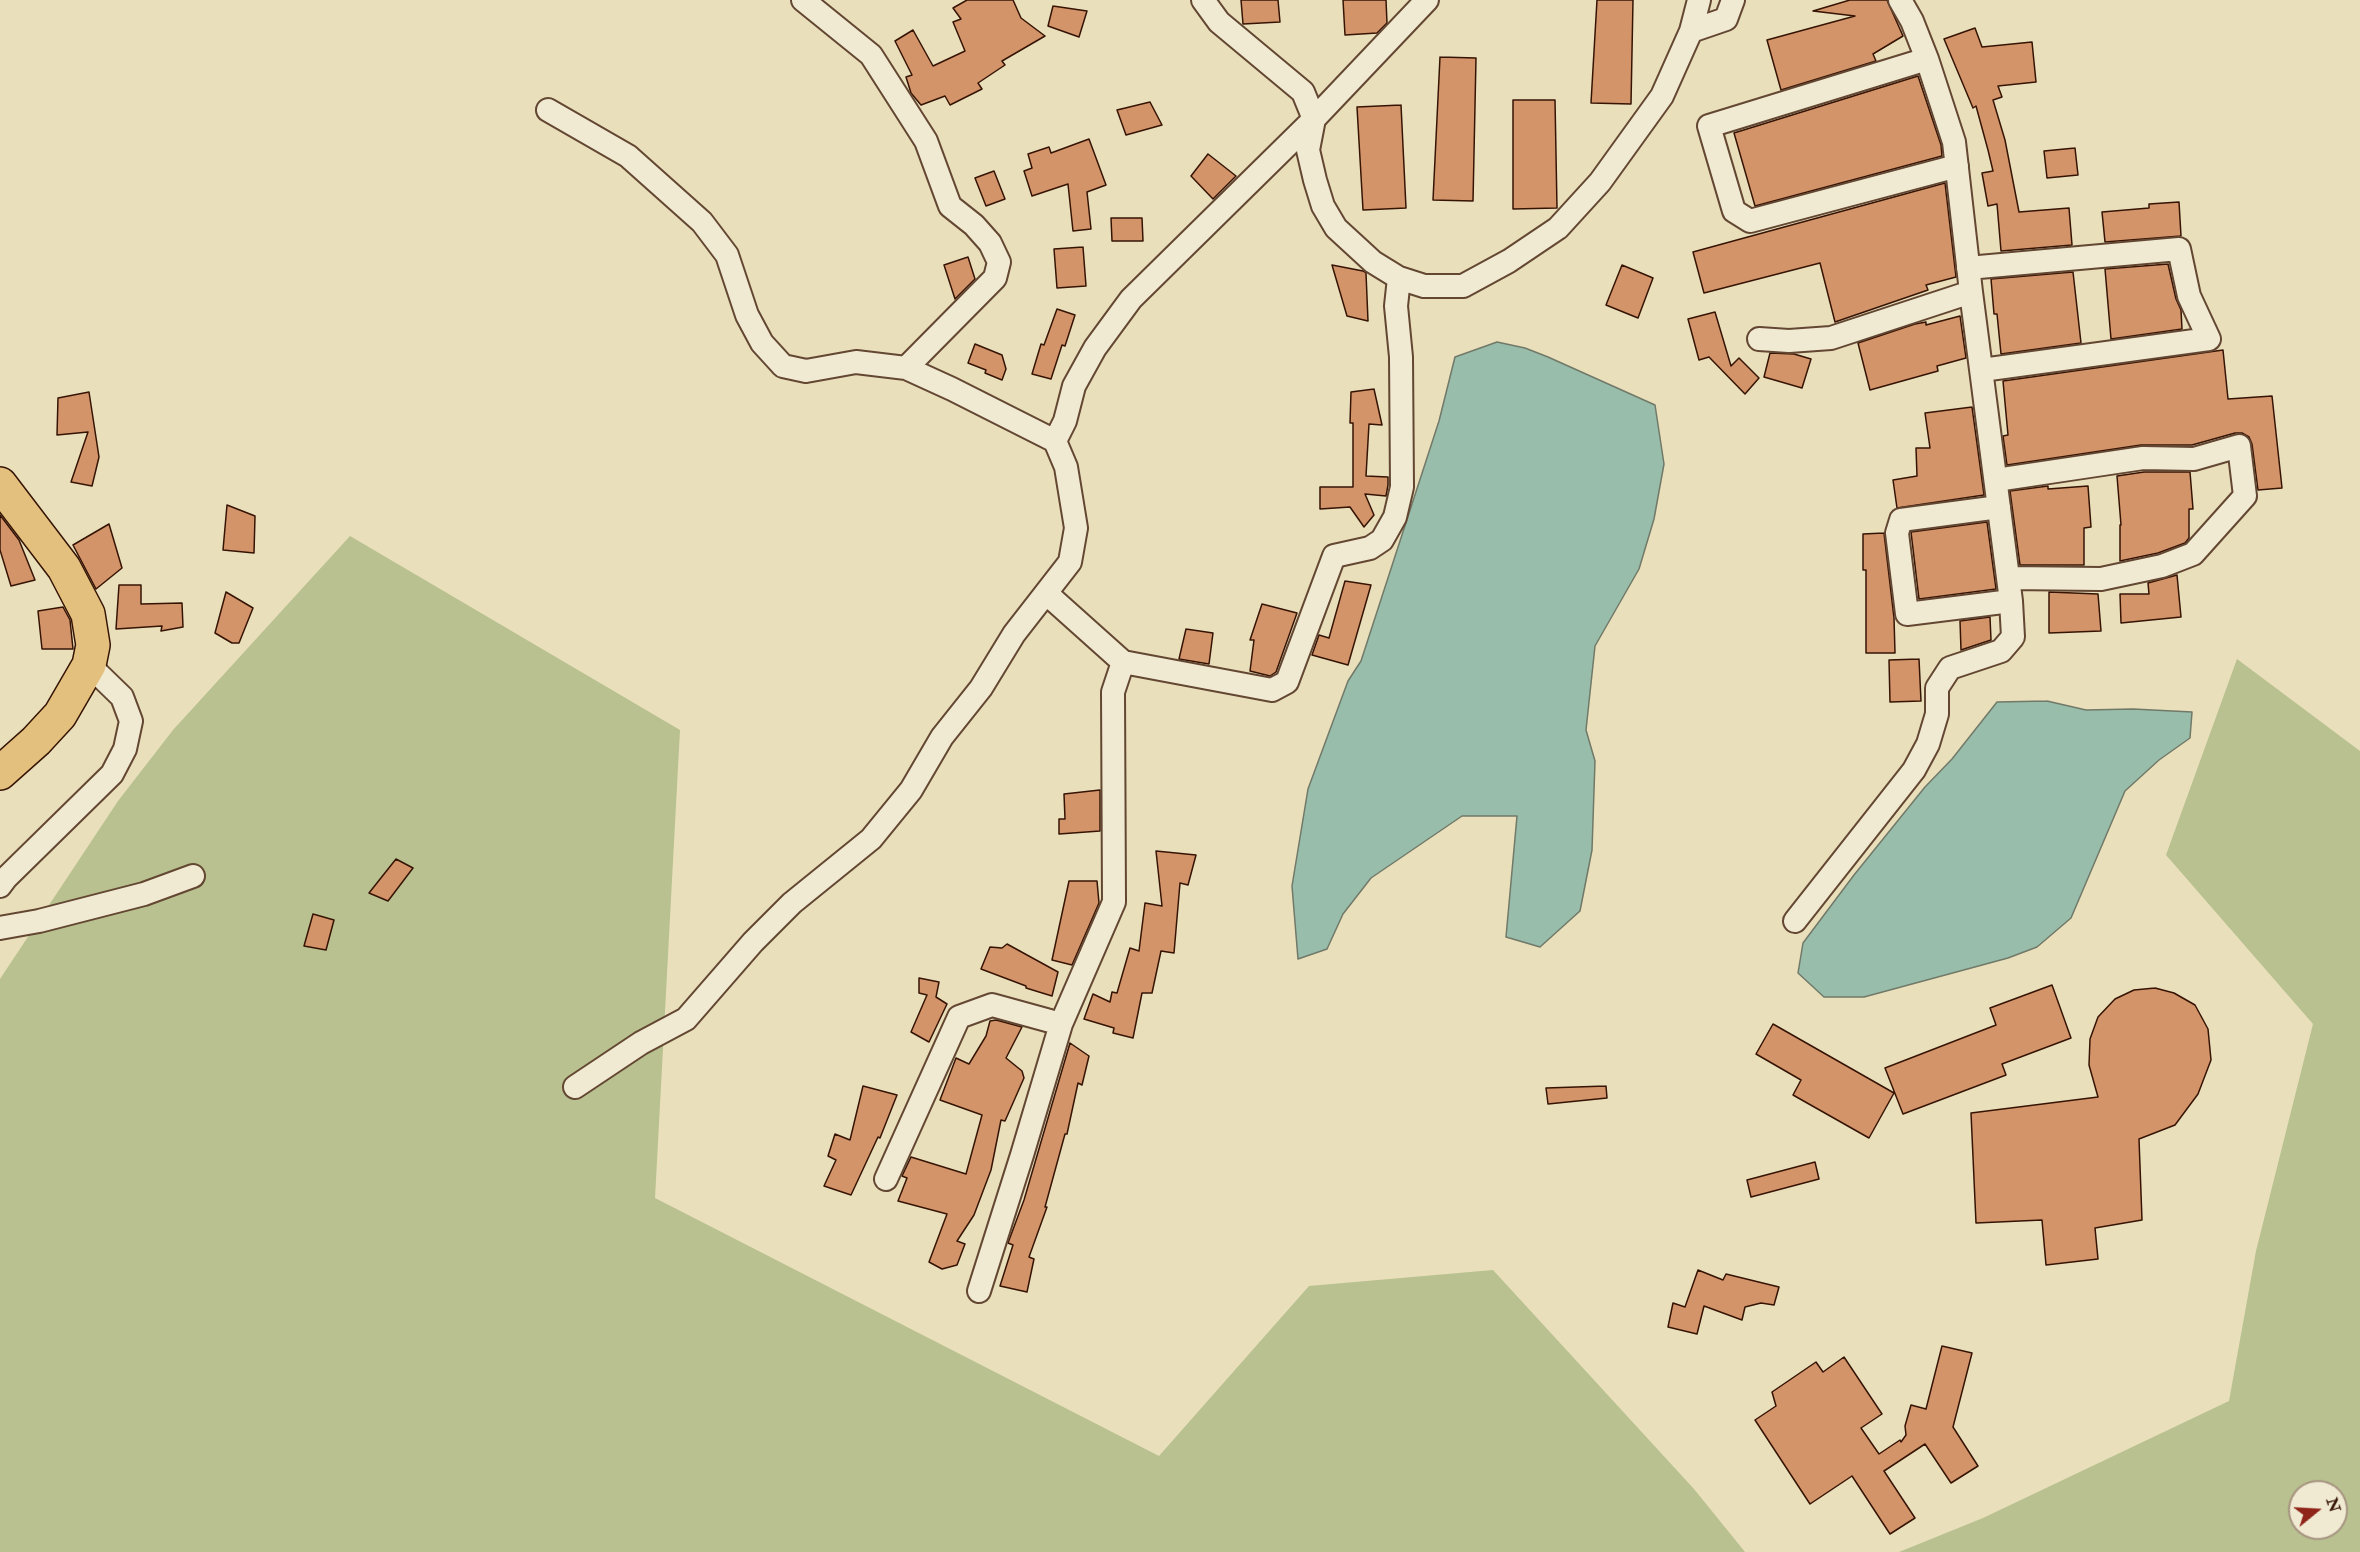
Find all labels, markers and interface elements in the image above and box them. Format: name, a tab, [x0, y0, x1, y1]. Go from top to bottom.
north arrow	[2288, 1480, 2348, 1540]
text: N	[2321, 1495, 2345, 1515]

